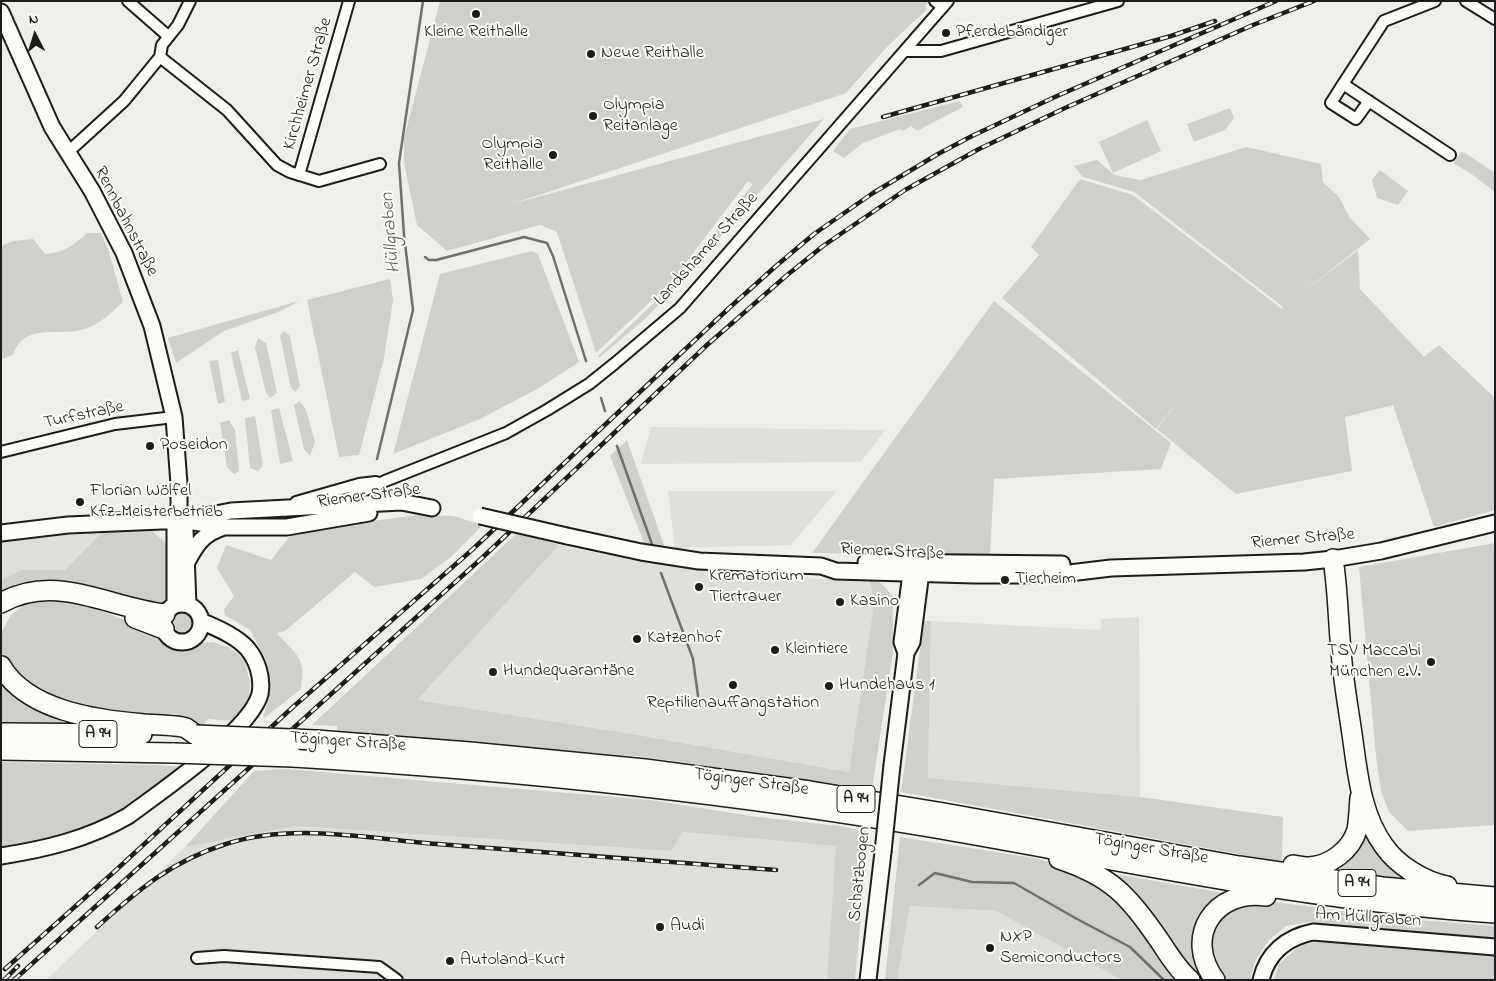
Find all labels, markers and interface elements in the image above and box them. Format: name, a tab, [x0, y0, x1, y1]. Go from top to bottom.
marker: Kleine Reithalle	[470, 8, 482, 20]
text: N	[28, 9, 39, 30]
north arrow	[10, 10, 60, 60]
street label: Kirchheimer Straße	[280, 15, 338, 153]
place label: Kleine Reithalle	[424, 22, 528, 44]
place label: Pferdebändiger	[956, 22, 1068, 44]
marker: Pferdebändiger	[940, 27, 952, 39]
place label: Neue Reithalle	[601, 43, 704, 65]
marker: Neue Reithalle	[585, 48, 597, 60]
place label: Olympia Reitanlage	[603, 95, 678, 138]
marker: Olympia Reitanlage	[587, 110, 599, 122]
place label: Olympia Reithalle	[481, 134, 543, 176]
marker: Olympia Reithalle	[547, 149, 559, 161]
street label: Rennbahnstraße	[88, 163, 162, 281]
street label: Landshamer Straße	[650, 189, 764, 311]
water label: Hüllgraben	[377, 192, 407, 274]
street label: Turfstraße	[42, 397, 126, 435]
place label: Poseidon	[160, 435, 228, 457]
marker: Poseidon	[144, 440, 156, 452]
street label: Riemer Straße	[316, 480, 422, 514]
place label: Florian Wölfel Kfz-Meisterbetrieb	[90, 481, 222, 524]
marker: Florian Wölfel Kfz-Meisterbetrieb	[74, 496, 86, 508]
street label: Riemer Straße	[1250, 525, 1356, 555]
street label: Riemer Straße	[840, 539, 944, 567]
place label: Krematorium Tiertrauer	[709, 566, 803, 608]
place label: Tierheim	[1015, 569, 1076, 591]
marker: Tierheim	[999, 574, 1011, 586]
marker: Krematorium Tiertrauer	[693, 581, 705, 593]
place label: Kasino	[850, 591, 899, 613]
marker: Kasino	[834, 596, 846, 608]
place label: Katzenhof	[647, 628, 722, 650]
marker: Katzenhof	[631, 633, 643, 645]
place label: Kleintiere	[785, 639, 848, 661]
place label: TSV Maccabi München e.V.	[1327, 641, 1421, 684]
marker: Kleintiere	[769, 644, 781, 656]
marker: TSV Maccabi München e.V.	[1425, 656, 1437, 668]
place label: Hundequarantäne	[503, 661, 634, 683]
marker: Hundequarantäne	[487, 666, 499, 678]
place label: Hundehaus 1	[839, 675, 935, 697]
marker: Reptilienauffangstation	[727, 679, 739, 691]
marker: Hundehaus 1	[823, 680, 835, 692]
place label: Reptilienauffangstation	[647, 693, 819, 715]
road number: A 94	[79, 721, 117, 748]
street label: Töginger Straße	[289, 728, 407, 758]
street label: Töginger Straße	[692, 764, 810, 802]
road number: A 94	[837, 786, 875, 812]
street label: Schatzbogen	[845, 825, 877, 923]
street label: Töginger Straße	[1092, 829, 1210, 871]
road number: A 94	[1338, 870, 1376, 896]
street label: Am Hüllgraben	[1314, 905, 1422, 933]
place label: Audi	[670, 916, 705, 938]
marker: Audi	[654, 921, 666, 933]
place label: NXP Semiconductors	[1000, 927, 1122, 970]
marker: NXP Semiconductors	[984, 942, 996, 954]
place label: Autoland-Kurt	[460, 950, 565, 972]
marker: Autoland-Kurt	[444, 955, 456, 967]

